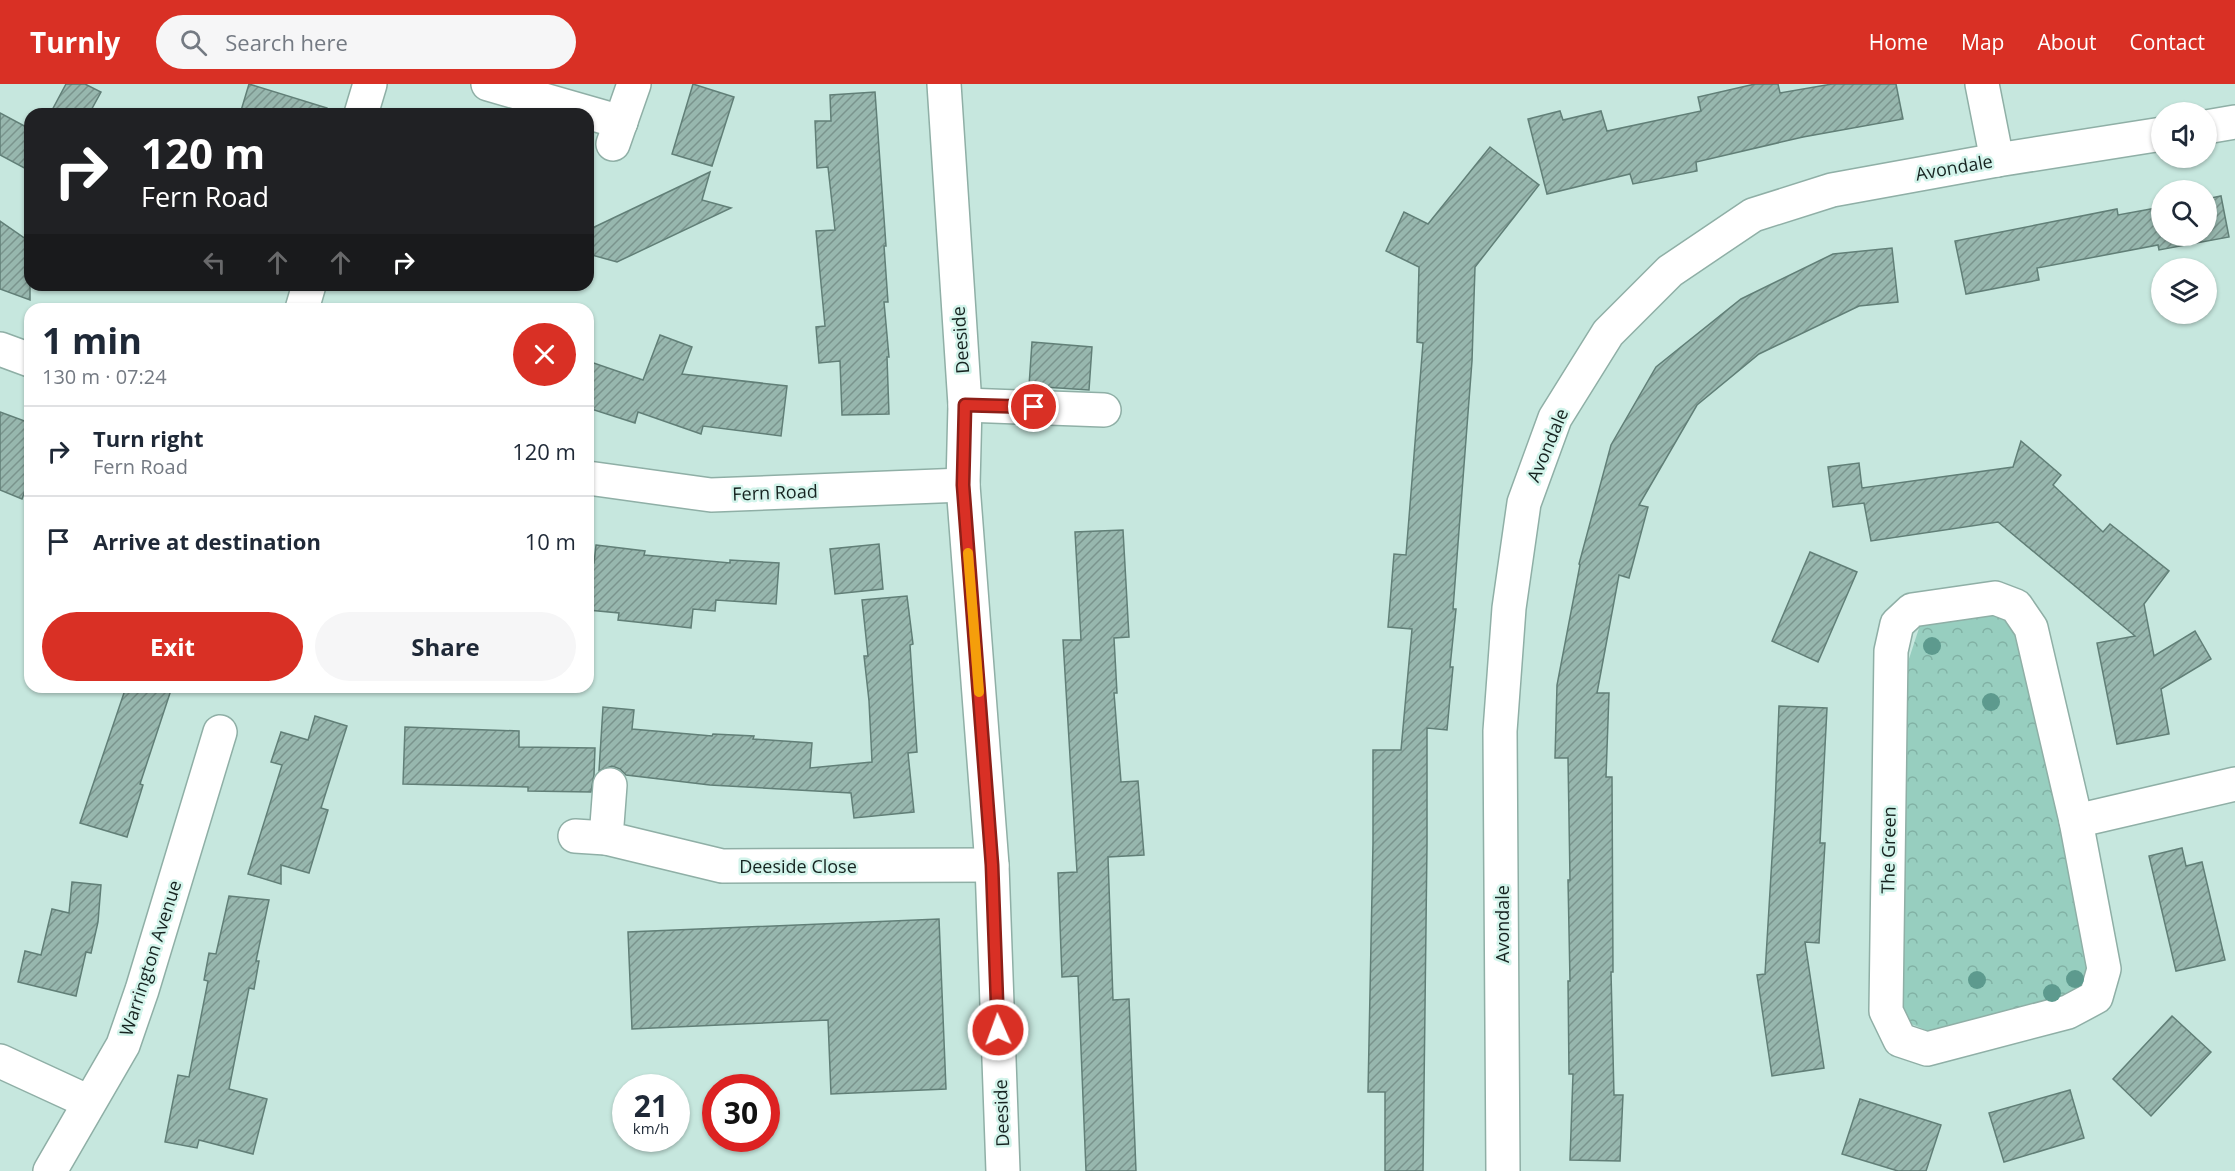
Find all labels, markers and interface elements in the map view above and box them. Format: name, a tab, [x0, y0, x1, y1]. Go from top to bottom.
search box	[156, 15, 576, 69]
text: Turnly	[30, 23, 120, 61]
icon: search	[177, 26, 210, 59]
text: Search here	[225, 27, 348, 57]
text: Home	[1869, 28, 1928, 56]
text: Map	[1961, 28, 2004, 56]
text: About	[2037, 28, 2097, 56]
text: Contact	[2130, 28, 2205, 56]
map controls	[2151, 102, 2217, 324]
button: sound	[2151, 102, 2217, 168]
text: 120 m	[141, 124, 265, 181]
icon: right	[42, 132, 120, 210]
street label: Avondale	[1914, 148, 1994, 186]
text: Fern Road	[141, 178, 269, 215]
button: search	[2151, 180, 2217, 246]
icon: left	[198, 246, 231, 279]
icon: ahead	[261, 246, 294, 279]
icon: ahead	[324, 246, 357, 279]
icon: right	[387, 246, 420, 279]
button: layers	[2151, 258, 2217, 324]
street label: Deeside	[946, 305, 974, 375]
text: 1 min	[42, 316, 142, 365]
button: close	[513, 323, 576, 386]
text: 130 m · 07:24	[42, 363, 167, 390]
pin	[1008, 381, 1059, 432]
icon: arrive	[1017, 390, 1050, 423]
street label: Avondale	[1521, 404, 1573, 486]
text: Turn right	[93, 423, 204, 453]
icon: right	[42, 435, 75, 468]
text: 120 m	[512, 436, 576, 466]
text: Fern Road	[93, 453, 188, 480]
street label: Fern Road	[732, 479, 818, 505]
icon: arrive	[42, 525, 75, 558]
text: Arrive at destination	[93, 526, 321, 556]
text: 10 m	[525, 526, 576, 556]
button: Exit	[42, 612, 303, 681]
button: Share	[315, 612, 576, 681]
street label: The Green	[1875, 806, 1901, 894]
street label: Deeside Close	[739, 854, 857, 878]
street label: Warrington Avenue	[114, 877, 186, 1039]
street label: Avondale	[1490, 885, 1514, 963]
position arrow	[966, 998, 1030, 1062]
speed limit sign: 30	[702, 1074, 780, 1152]
street label: Deeside	[988, 1079, 1014, 1147]
text: 21	[634, 1085, 668, 1126]
text: km/h	[633, 1118, 669, 1138]

